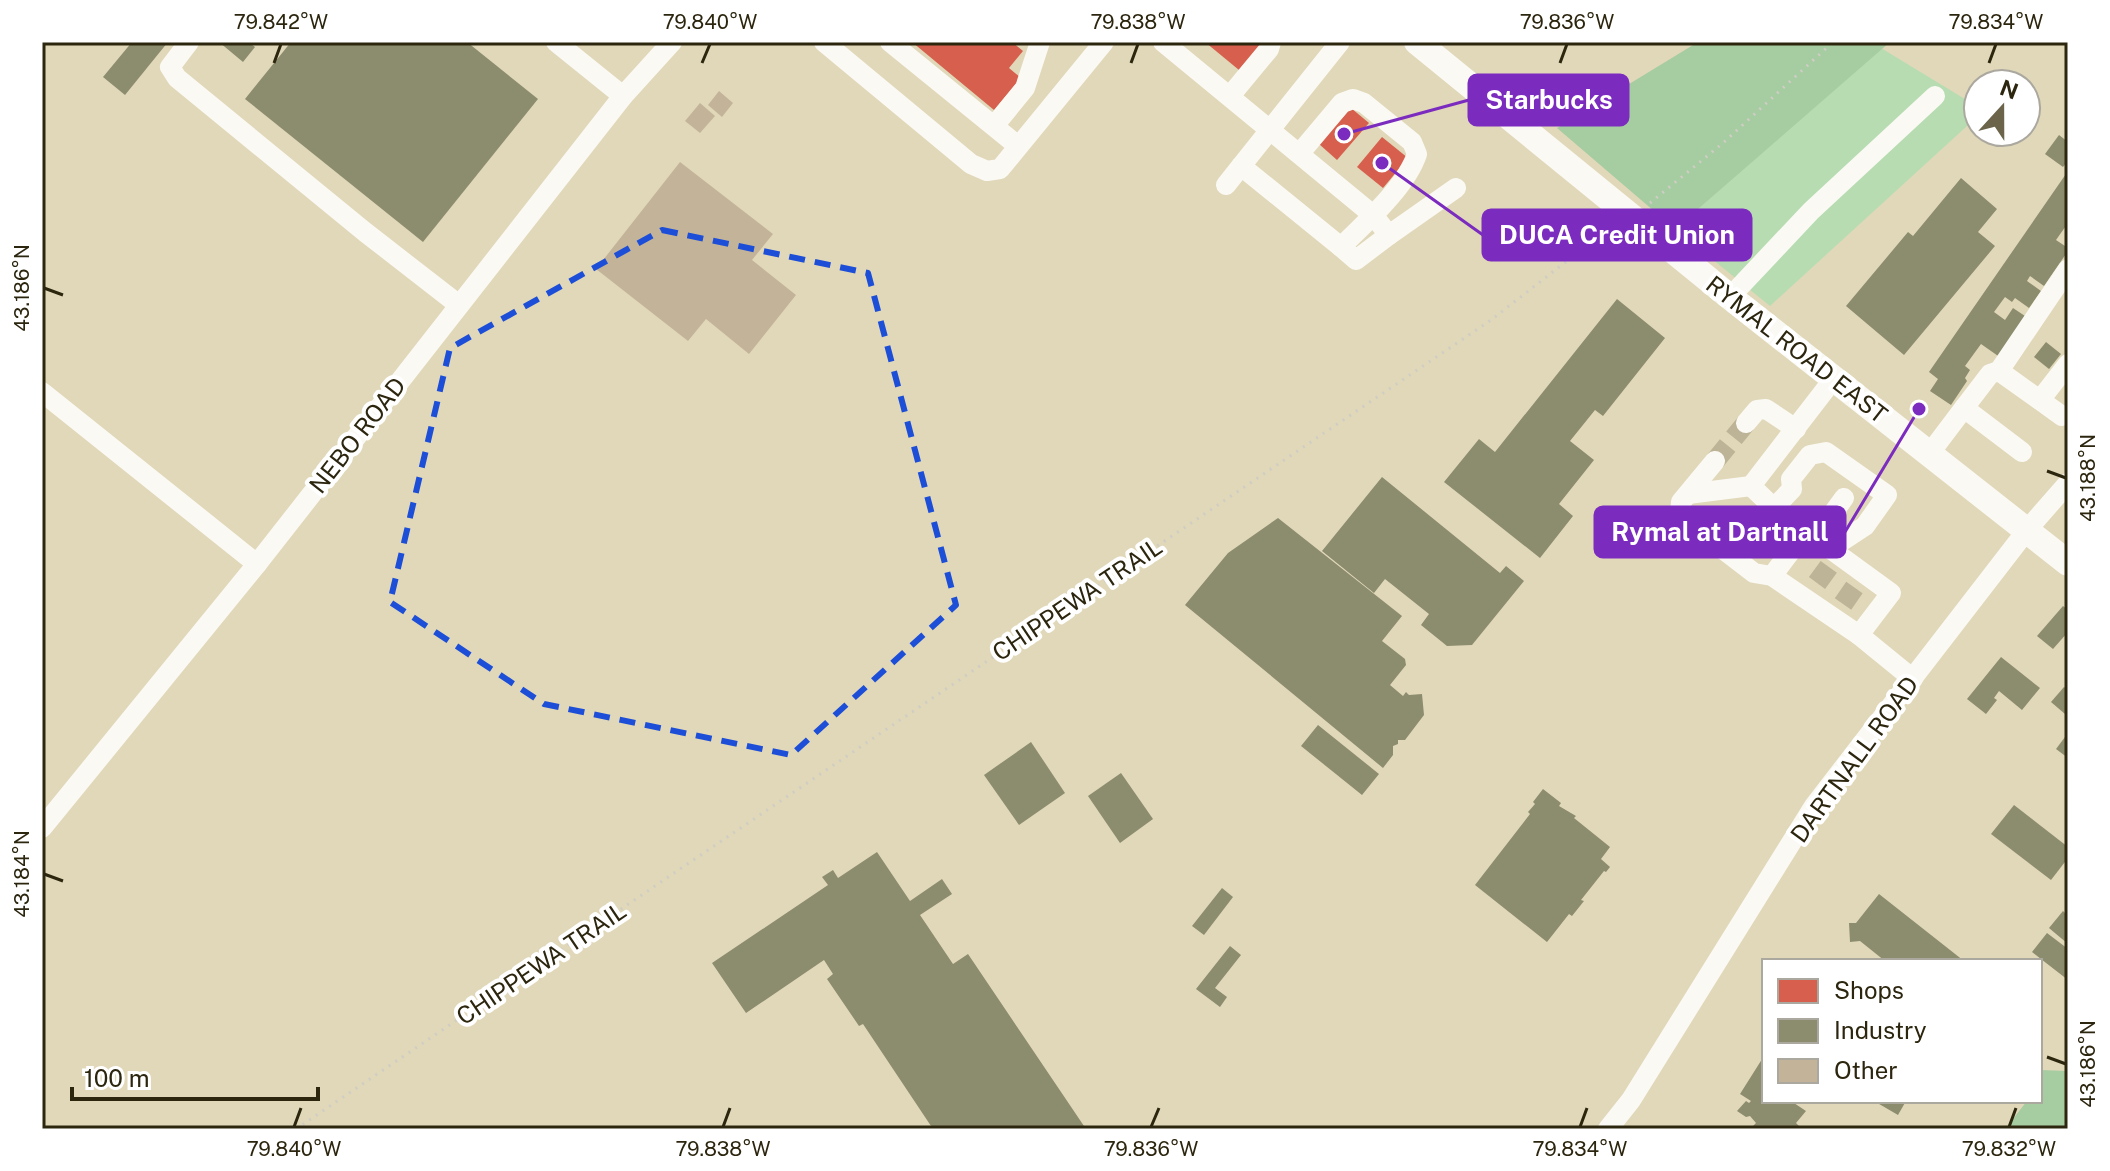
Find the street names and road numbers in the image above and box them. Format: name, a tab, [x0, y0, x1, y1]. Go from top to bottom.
street label: RYMAL ROAD EAST	[1701, 270, 1893, 428]
street label: NEBO ROAD	[303, 372, 411, 498]
street label: CHIPPEWA TRAIL	[987, 532, 1167, 666]
street label: DARTNALL ROAD	[1784, 671, 1924, 847]
street label: CHIPPEWA TRAIL	[451, 896, 631, 1030]

